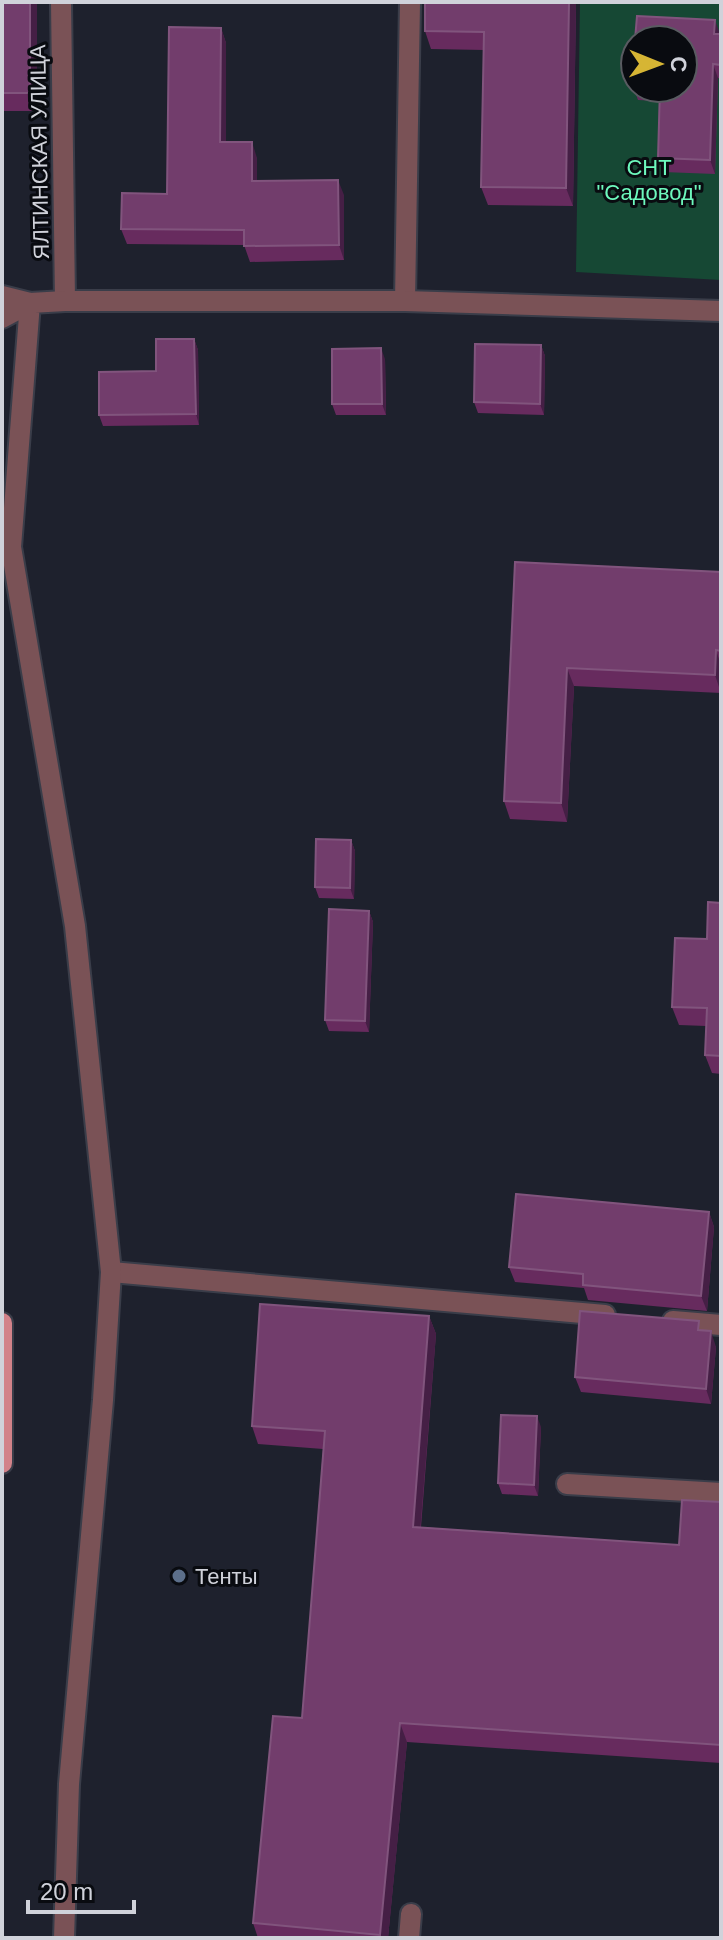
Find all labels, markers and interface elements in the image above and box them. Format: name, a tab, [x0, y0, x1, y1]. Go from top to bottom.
north arrow	[619, 24, 699, 104]
street label: ЯЛТИНСКАЯ УЛИЦА	[25, 44, 54, 260]
text: С	[666, 56, 691, 73]
park label: СНТ "Садовод"	[596, 155, 702, 205]
place label: Тенты	[195, 1564, 257, 1589]
marker: Тенты	[170, 1567, 188, 1585]
scale bar	[28, 1864, 134, 1914]
text: 20 m	[40, 1878, 93, 1905]

